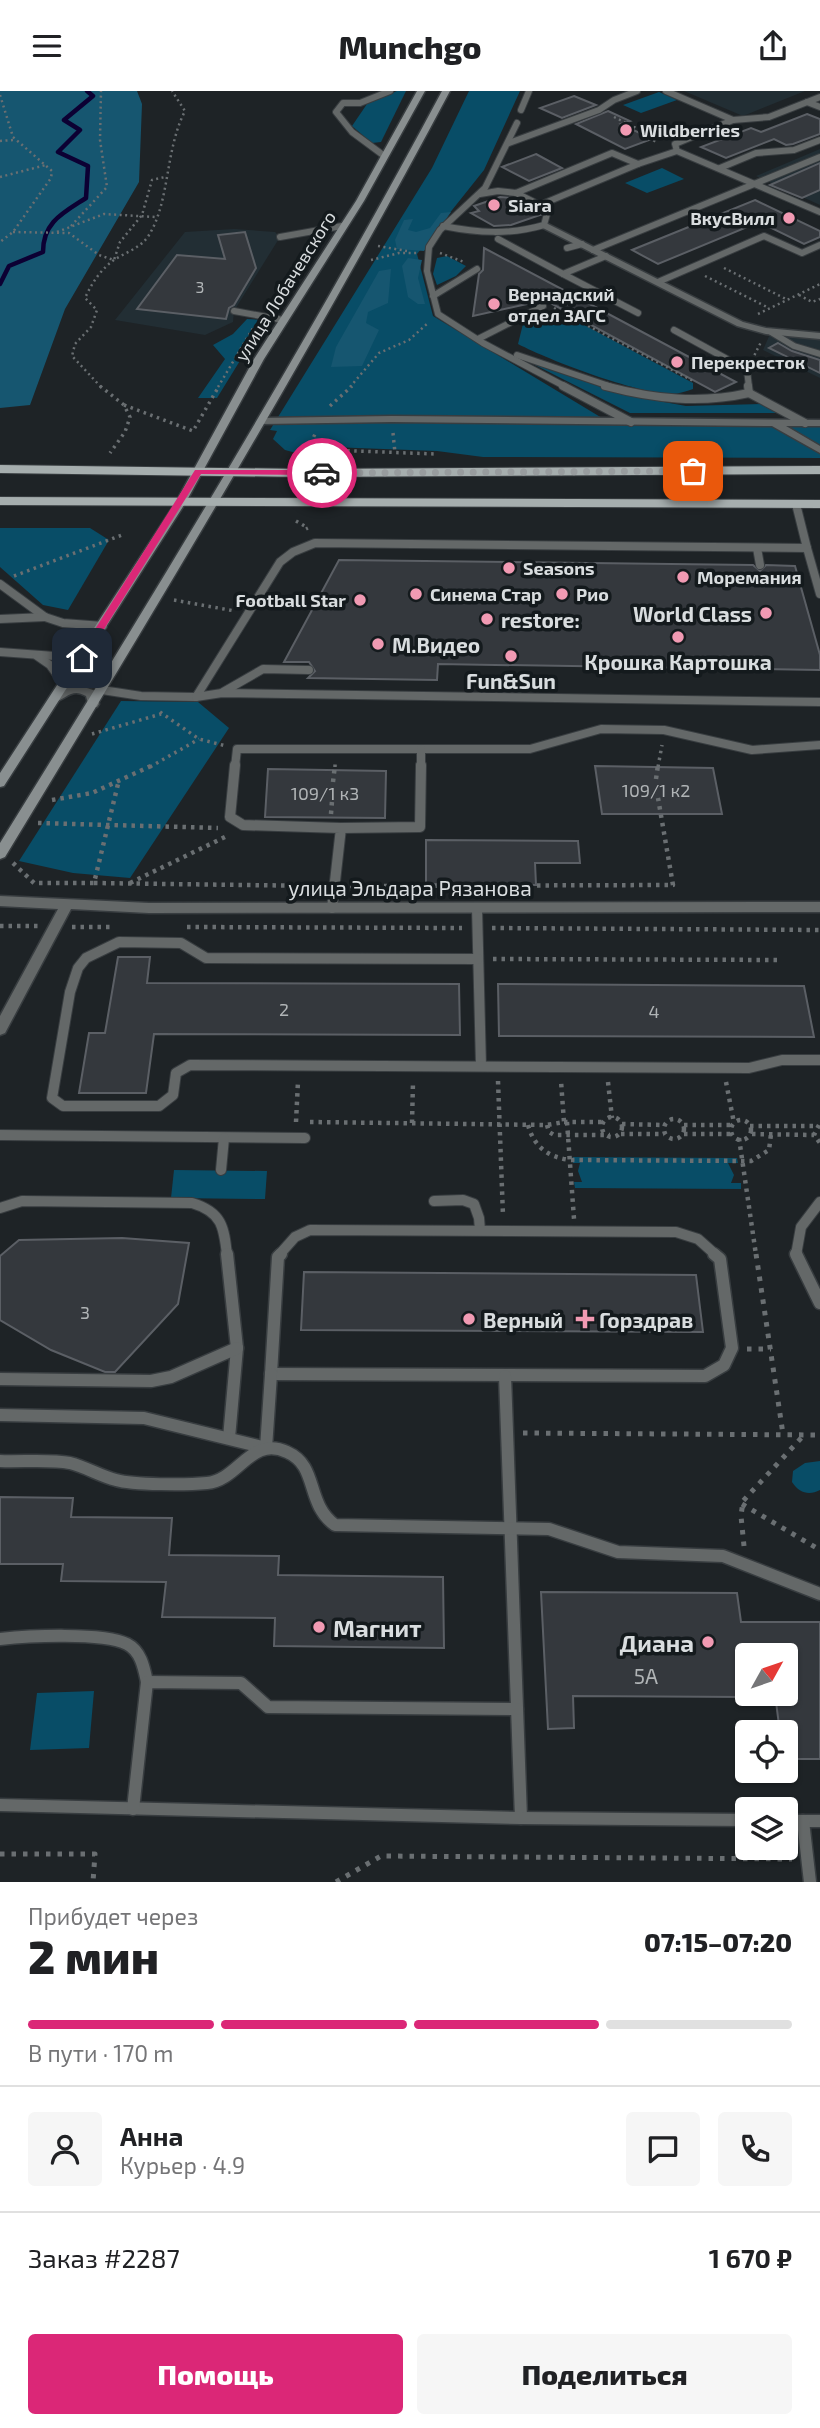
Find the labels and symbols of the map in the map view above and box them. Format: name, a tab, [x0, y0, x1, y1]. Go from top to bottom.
place label: Wildberries	[640, 119, 740, 141]
marker: Wildberries	[618, 122, 634, 138]
place label: Siara	[508, 194, 552, 216]
marker: Siara	[486, 197, 502, 213]
street label: улица Лобачевского	[230, 207, 340, 365]
place label: ВкусВилл	[690, 207, 775, 229]
marker: ВкусВилл	[781, 210, 797, 226]
house number: 3	[196, 277, 204, 296]
place label: Вернадский отдел ЗАГС	[508, 283, 614, 326]
marker: Вернадский отдел ЗАГС	[486, 296, 502, 312]
place label: Перекресток	[691, 351, 805, 373]
marker: Перекресток	[669, 354, 685, 370]
courier	[287, 438, 357, 508]
pin	[663, 441, 723, 501]
place label: Seasons	[523, 557, 595, 579]
marker: Seasons	[501, 560, 517, 576]
place label: Моремания	[697, 566, 802, 588]
marker: Моремания	[675, 569, 691, 585]
place label: Синема Стар	[430, 583, 542, 605]
place label: Рио	[576, 583, 609, 605]
marker: Синема Стар	[408, 586, 424, 602]
marker: Рио	[554, 586, 570, 602]
place label: Football Star	[236, 589, 346, 611]
marker: Football Star	[352, 592, 368, 608]
place label: World Class	[633, 601, 752, 626]
marker: World Class	[758, 605, 774, 621]
place label: restore:	[501, 607, 580, 632]
marker: restore:	[479, 611, 495, 627]
pin	[52, 628, 112, 688]
marker: Крошка Картошка	[670, 629, 686, 645]
place label: М.Видео	[392, 632, 480, 657]
marker: М.Видео	[370, 636, 386, 652]
marker: Fun&Sun	[503, 648, 519, 664]
place label: Крошка Картошка	[584, 649, 772, 674]
place label: Fun&Sun	[466, 668, 556, 693]
house number: 109/1 к2	[622, 779, 690, 801]
house number: 109/1 к3	[291, 782, 359, 804]
street label: улица Эльдара Рязанова	[288, 875, 532, 901]
house number: 2	[279, 998, 289, 1020]
house number: 4	[648, 1000, 660, 1022]
house number: 3	[80, 1301, 90, 1323]
place label: Верный	[483, 1307, 563, 1332]
place label: Горздрав	[599, 1307, 693, 1332]
marker: Верный	[461, 1311, 477, 1327]
marker: Горздрав	[577, 1311, 593, 1327]
place label: Магнит	[333, 1613, 422, 1642]
marker: Магнит	[311, 1619, 327, 1635]
place label: Диана	[620, 1628, 694, 1657]
marker: Диана	[700, 1634, 716, 1650]
north arrow	[735, 1643, 798, 1706]
house number: 5А	[634, 1663, 658, 1688]

